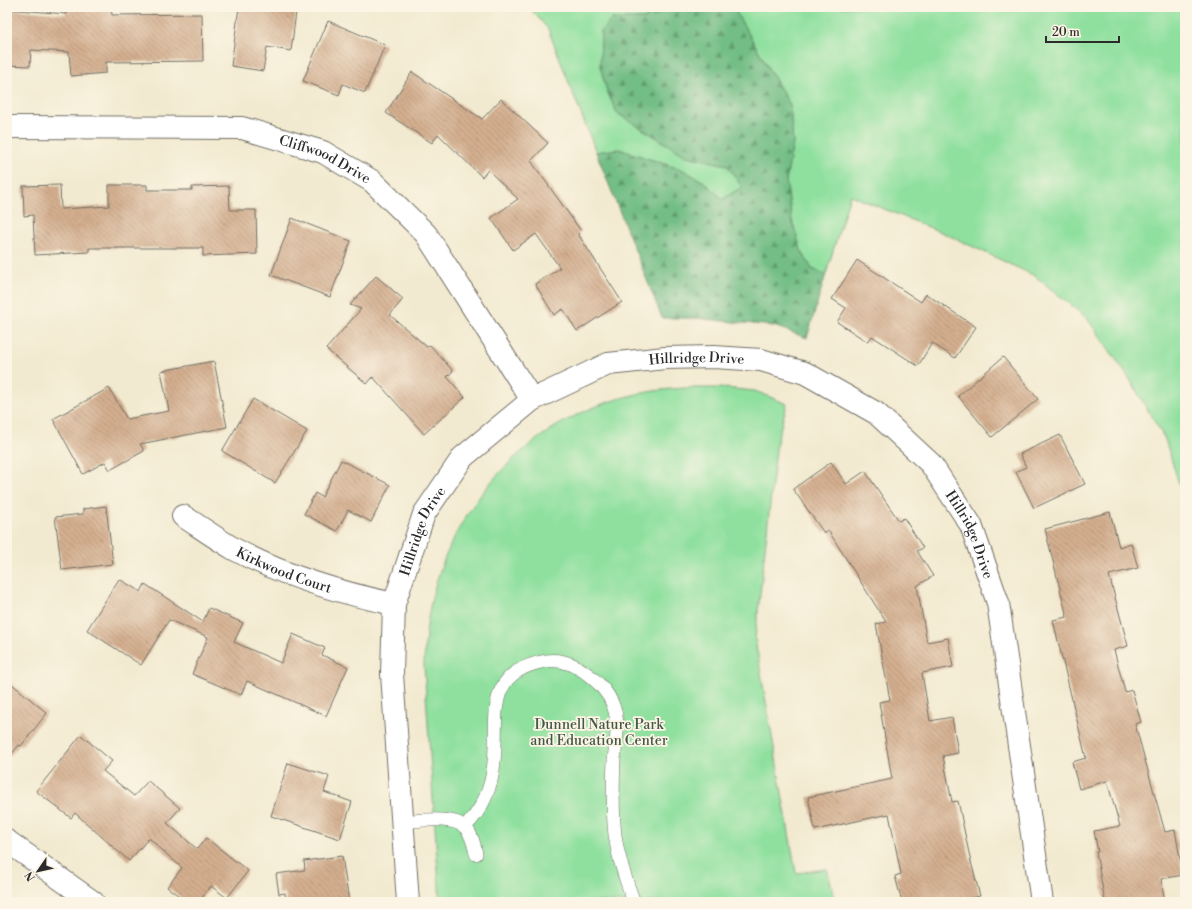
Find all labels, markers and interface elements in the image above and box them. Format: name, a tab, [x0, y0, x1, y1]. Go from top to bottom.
scale bar	[1046, 18, 1119, 44]
text: 20 m	[1052, 25, 1080, 40]
street label: Cliffwood Drive	[277, 132, 374, 188]
street label: Hillridge Drive	[648, 349, 745, 370]
street label: Hillridge Drive	[396, 484, 450, 578]
street label: Hillridge Drive	[941, 487, 997, 581]
street label: Kirkwood Court	[233, 544, 333, 598]
park label: Dunnell Nature Park and Education Center	[530, 716, 668, 750]
north arrow	[18, 851, 58, 891]
text: N	[22, 868, 39, 884]

